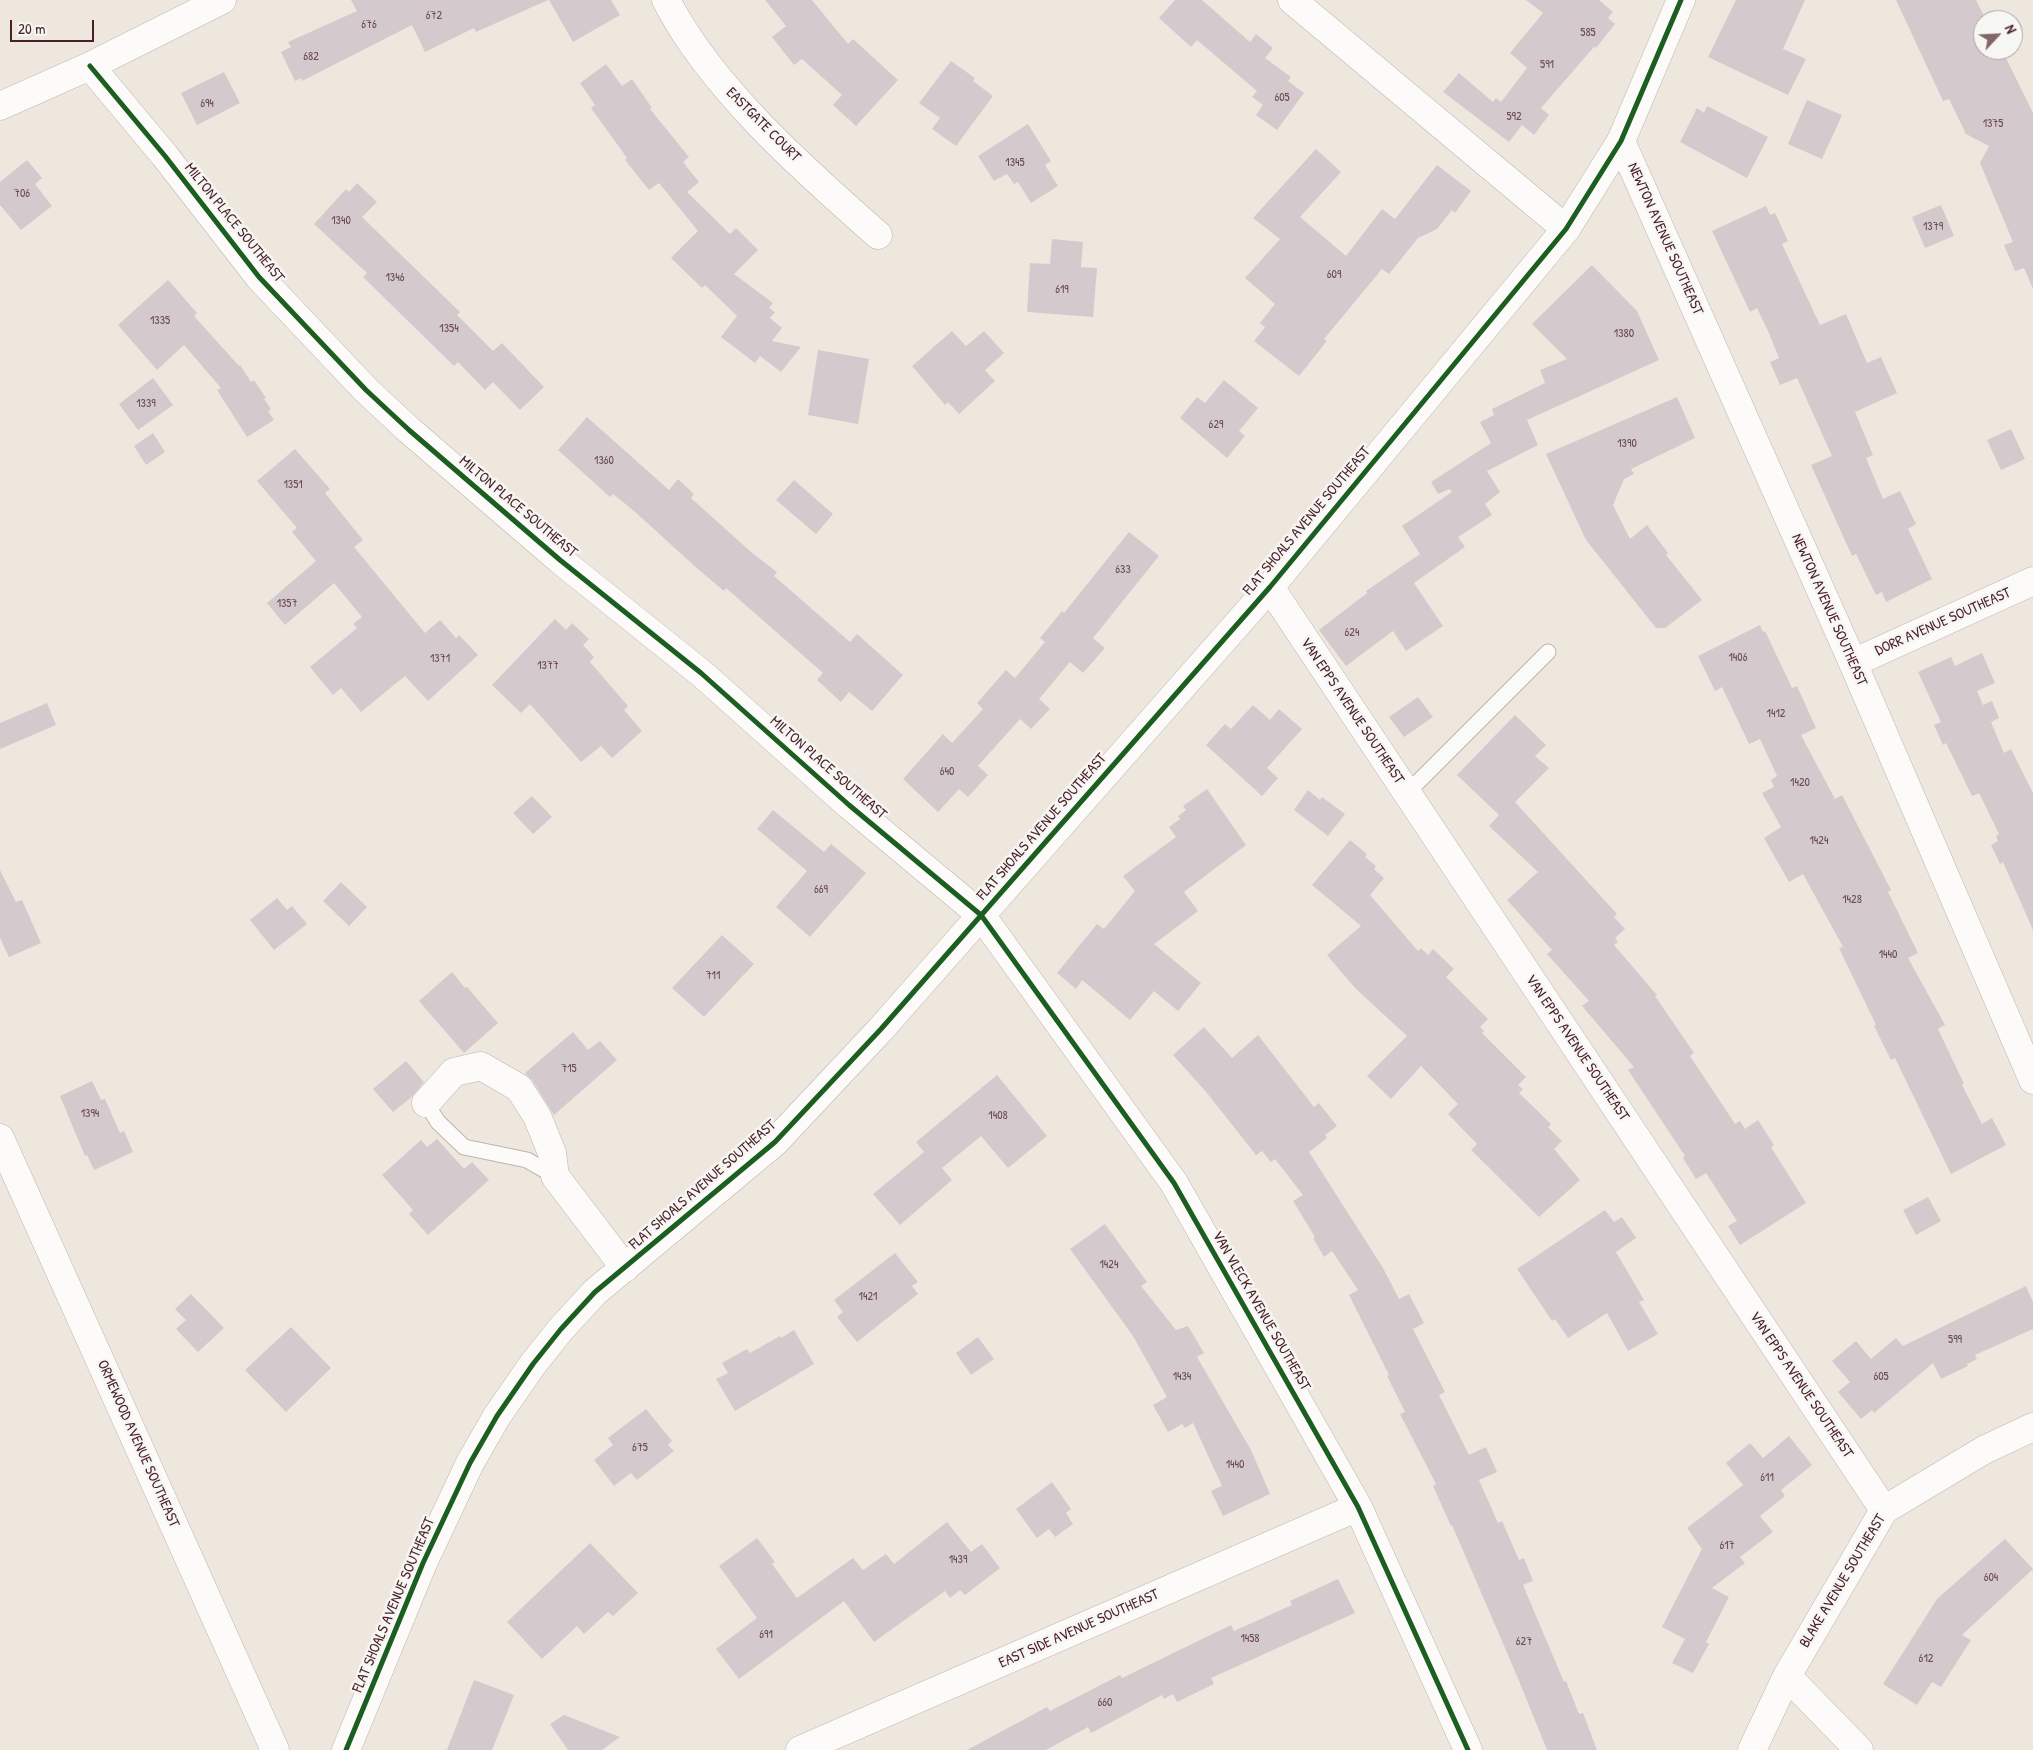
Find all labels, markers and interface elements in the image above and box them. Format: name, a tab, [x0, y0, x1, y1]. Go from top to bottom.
house number: 672	[426, 9, 442, 23]
scale bar	[12, 10, 96, 42]
north arrow	[1973, 10, 2023, 60]
text: 20 m	[18, 18, 45, 39]
house number: 676	[361, 18, 377, 32]
text: N	[2001, 21, 2021, 36]
house number: 585	[1580, 26, 1596, 40]
house number: 682	[303, 50, 319, 64]
house number: 591	[1540, 58, 1554, 72]
street label: EASTGATE COURT	[722, 84, 804, 166]
house number: 605	[1274, 91, 1290, 105]
house number: 694	[200, 97, 214, 111]
house number: 592	[1506, 110, 1522, 124]
house number: 1375	[1983, 117, 2003, 131]
house number: 1345	[1005, 156, 1025, 170]
street label: MILTON PLACE SOUTHEAST	[180, 160, 288, 286]
street label: NEWTON AVENUE SOUTHEAST	[1623, 160, 1707, 318]
house number: 706	[14, 187, 30, 201]
house number: 1340	[331, 214, 351, 228]
house number: 1379	[1923, 220, 1943, 234]
house number: 609	[1327, 268, 1341, 282]
house number: 1346	[385, 271, 405, 285]
house number: 619	[1055, 283, 1069, 297]
house number: 1335	[150, 314, 170, 328]
house number: 1354	[439, 322, 459, 336]
house number: 1380	[1614, 327, 1634, 341]
house number: 1339	[136, 397, 156, 411]
house number: 629	[1209, 418, 1223, 432]
house number: 1390	[1617, 437, 1637, 451]
street label: FLAT SHOALS AVENUE SOUTHEAST	[1240, 443, 1374, 599]
street label: MILTON PLACE SOUTHEAST	[455, 452, 581, 562]
house number: 1360	[594, 454, 614, 468]
house number: 1351	[283, 478, 303, 492]
street label: NEWTON AVENUE SOUTHEAST	[1787, 531, 1871, 689]
house number: 633	[1115, 563, 1131, 577]
street label: DORR AVENUE SOUTHEAST	[1872, 584, 2014, 660]
house number: 1357	[277, 597, 297, 611]
house number: 624	[1345, 626, 1359, 640]
street label: VAN EPPS AVENUE SOUTHEAST	[1296, 634, 1408, 788]
house number: 1406	[1728, 651, 1748, 665]
house number: 1371	[430, 652, 450, 666]
house number: 1377	[537, 659, 559, 673]
house number: 1412	[1767, 707, 1785, 721]
street label: MILTON PLACE SOUTHEAST	[766, 712, 890, 824]
street label: FLAT SHOALS AVENUE SOUTHEAST	[973, 750, 1111, 904]
house number: 640	[940, 765, 954, 779]
house number: 1420	[1790, 776, 1810, 790]
house number: 1424	[1810, 834, 1828, 848]
house number: 669	[814, 883, 828, 897]
house number: 1428	[1842, 893, 1862, 907]
house number: 1440	[1879, 948, 1897, 962]
house number: 711	[706, 969, 720, 983]
street label: VAN EPPS AVENUE SOUTHEAST	[1521, 971, 1633, 1125]
house number: 715	[561, 1062, 577, 1076]
house number: 1394	[81, 1107, 99, 1121]
house number: 1408	[988, 1109, 1008, 1123]
street label: FLAT SHOALS AVENUE SOUTHEAST	[626, 1116, 780, 1254]
street label: VAN VLECK AVENUE SOUTHEAST	[1208, 1228, 1314, 1394]
house number: 1424	[1100, 1258, 1118, 1272]
house number: 1421	[859, 1290, 877, 1304]
street label: VAN EPPS AVENUE SOUTHEAST	[1745, 1308, 1857, 1462]
house number: 599	[1948, 1333, 1962, 1347]
street label: ORMEWOOD AVENUE SOUTHEAST	[93, 1358, 183, 1530]
house number: 1434	[1173, 1370, 1191, 1384]
house number: 605	[1873, 1370, 1889, 1384]
house number: 675	[632, 1441, 648, 1455]
house number: 1440	[1226, 1458, 1244, 1472]
house number: 611	[1760, 1471, 1774, 1485]
street label: BLAKE AVENUE SOUTHEAST	[1796, 1511, 1890, 1651]
street label: FLAT SHOALS AVENUE SOUTHEAST	[349, 1515, 439, 1695]
house number: 617	[1719, 1539, 1735, 1553]
house number: 1439	[949, 1553, 967, 1567]
house number: 604	[1984, 1571, 1998, 1585]
street label: EAST SIDE AVENUE SOUTHEAST	[996, 1586, 1162, 1672]
house number: 691	[759, 1628, 773, 1642]
house number: 1458	[1240, 1632, 1260, 1646]
house number: 627	[1516, 1635, 1532, 1649]
house number: 612	[1919, 1652, 1933, 1666]
house number: 660	[1098, 1696, 1112, 1710]

